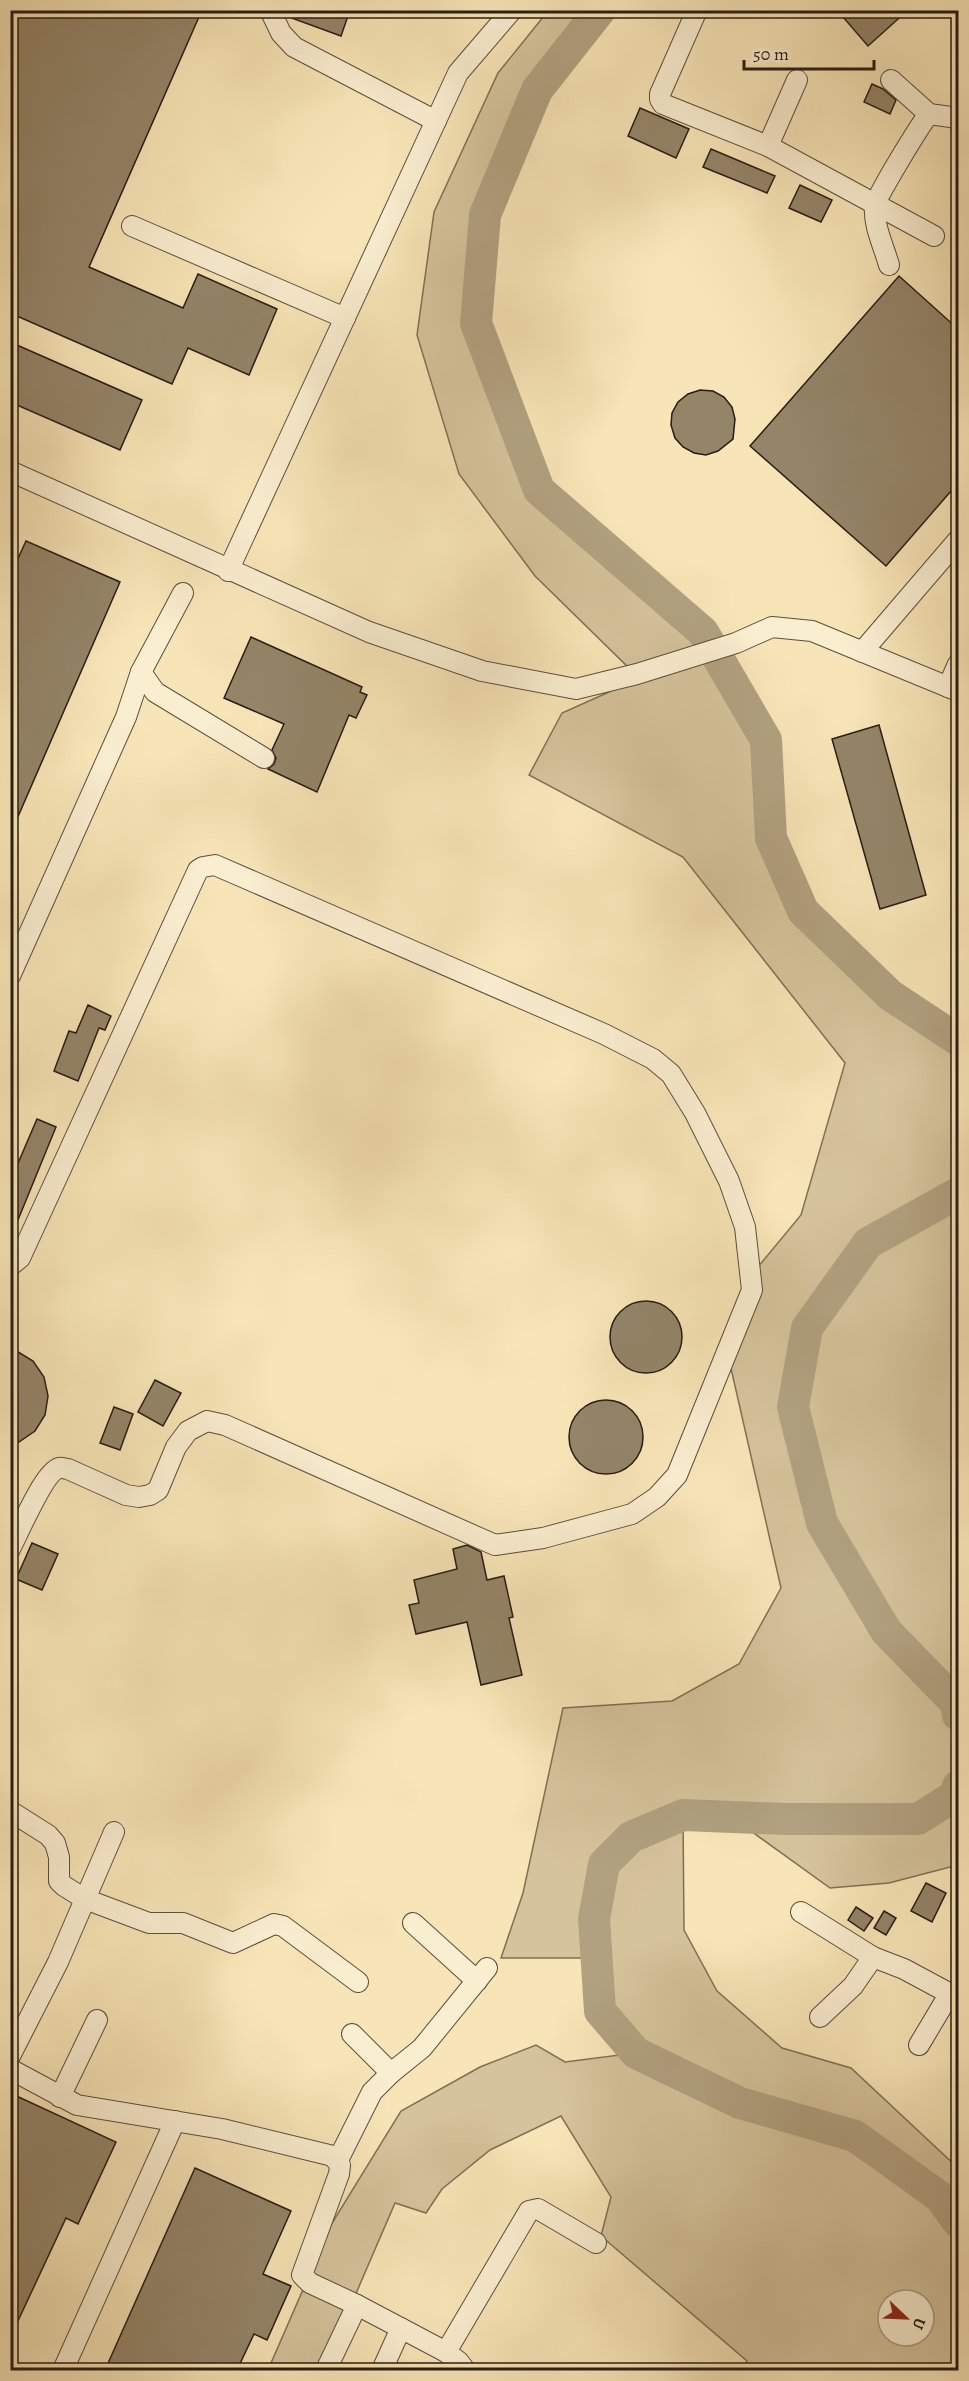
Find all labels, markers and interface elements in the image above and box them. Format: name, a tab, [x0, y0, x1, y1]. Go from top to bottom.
scale bar	[744, 33, 874, 71]
text: 50 m	[753, 42, 789, 66]
north arrow	[876, 2288, 936, 2348]
text: U	[907, 2314, 931, 2333]

